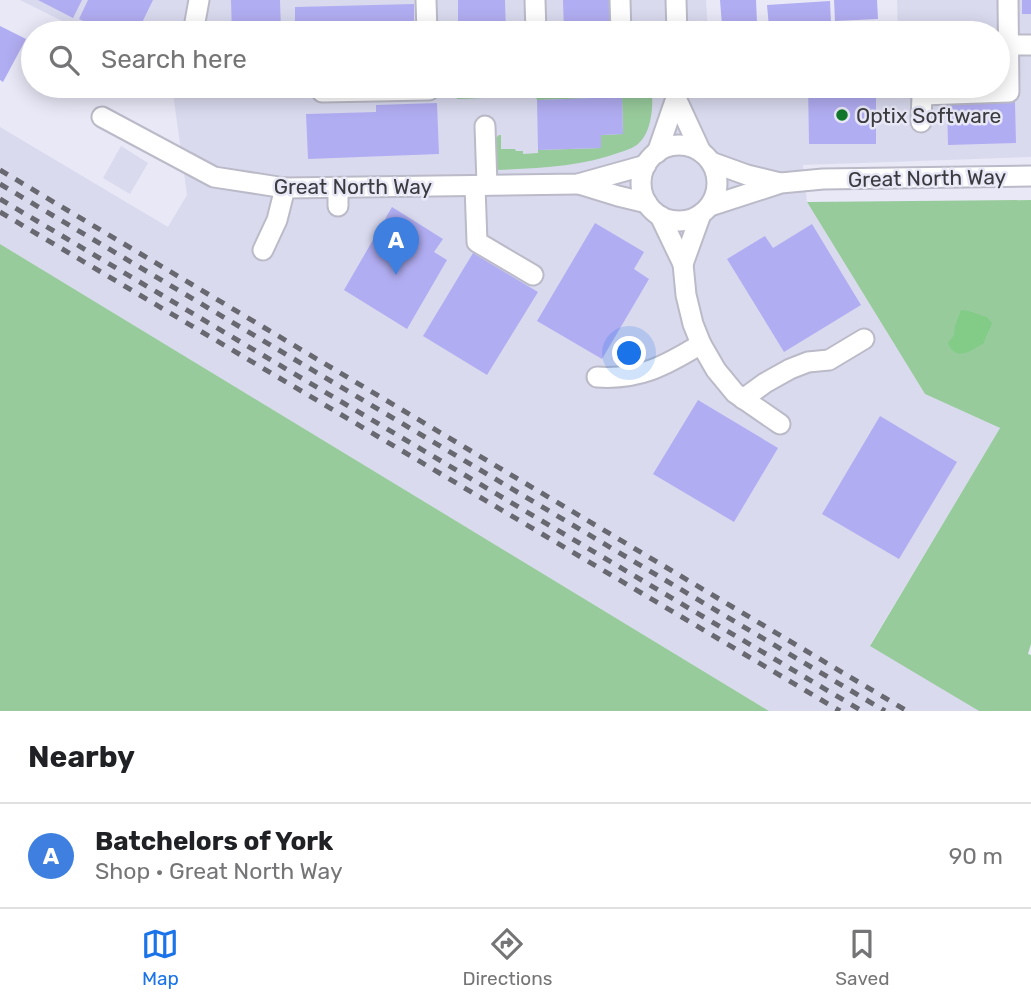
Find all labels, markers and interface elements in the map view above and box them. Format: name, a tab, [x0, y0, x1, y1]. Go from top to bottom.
search box	[21, 21, 1010, 98]
icon: search	[45, 41, 83, 79]
text: Search here	[101, 44, 247, 75]
place label: Optix Software	[856, 103, 1001, 128]
marker: Optix Software	[834, 107, 850, 123]
street label: Great North Way	[848, 164, 1007, 192]
street label: Great North Way	[274, 174, 433, 199]
pin: A	[373, 217, 419, 275]
your location	[612, 336, 646, 370]
text: Nearby	[28, 739, 135, 775]
text: Batchelors of York	[95, 826, 333, 857]
text: A	[43, 842, 59, 870]
text: 90 m	[949, 842, 1003, 870]
text: Shop · Great North Way	[95, 857, 343, 885]
tab: Map	[141, 925, 179, 990]
tab: Directions	[462, 925, 552, 990]
tab: Saved	[835, 925, 890, 990]

